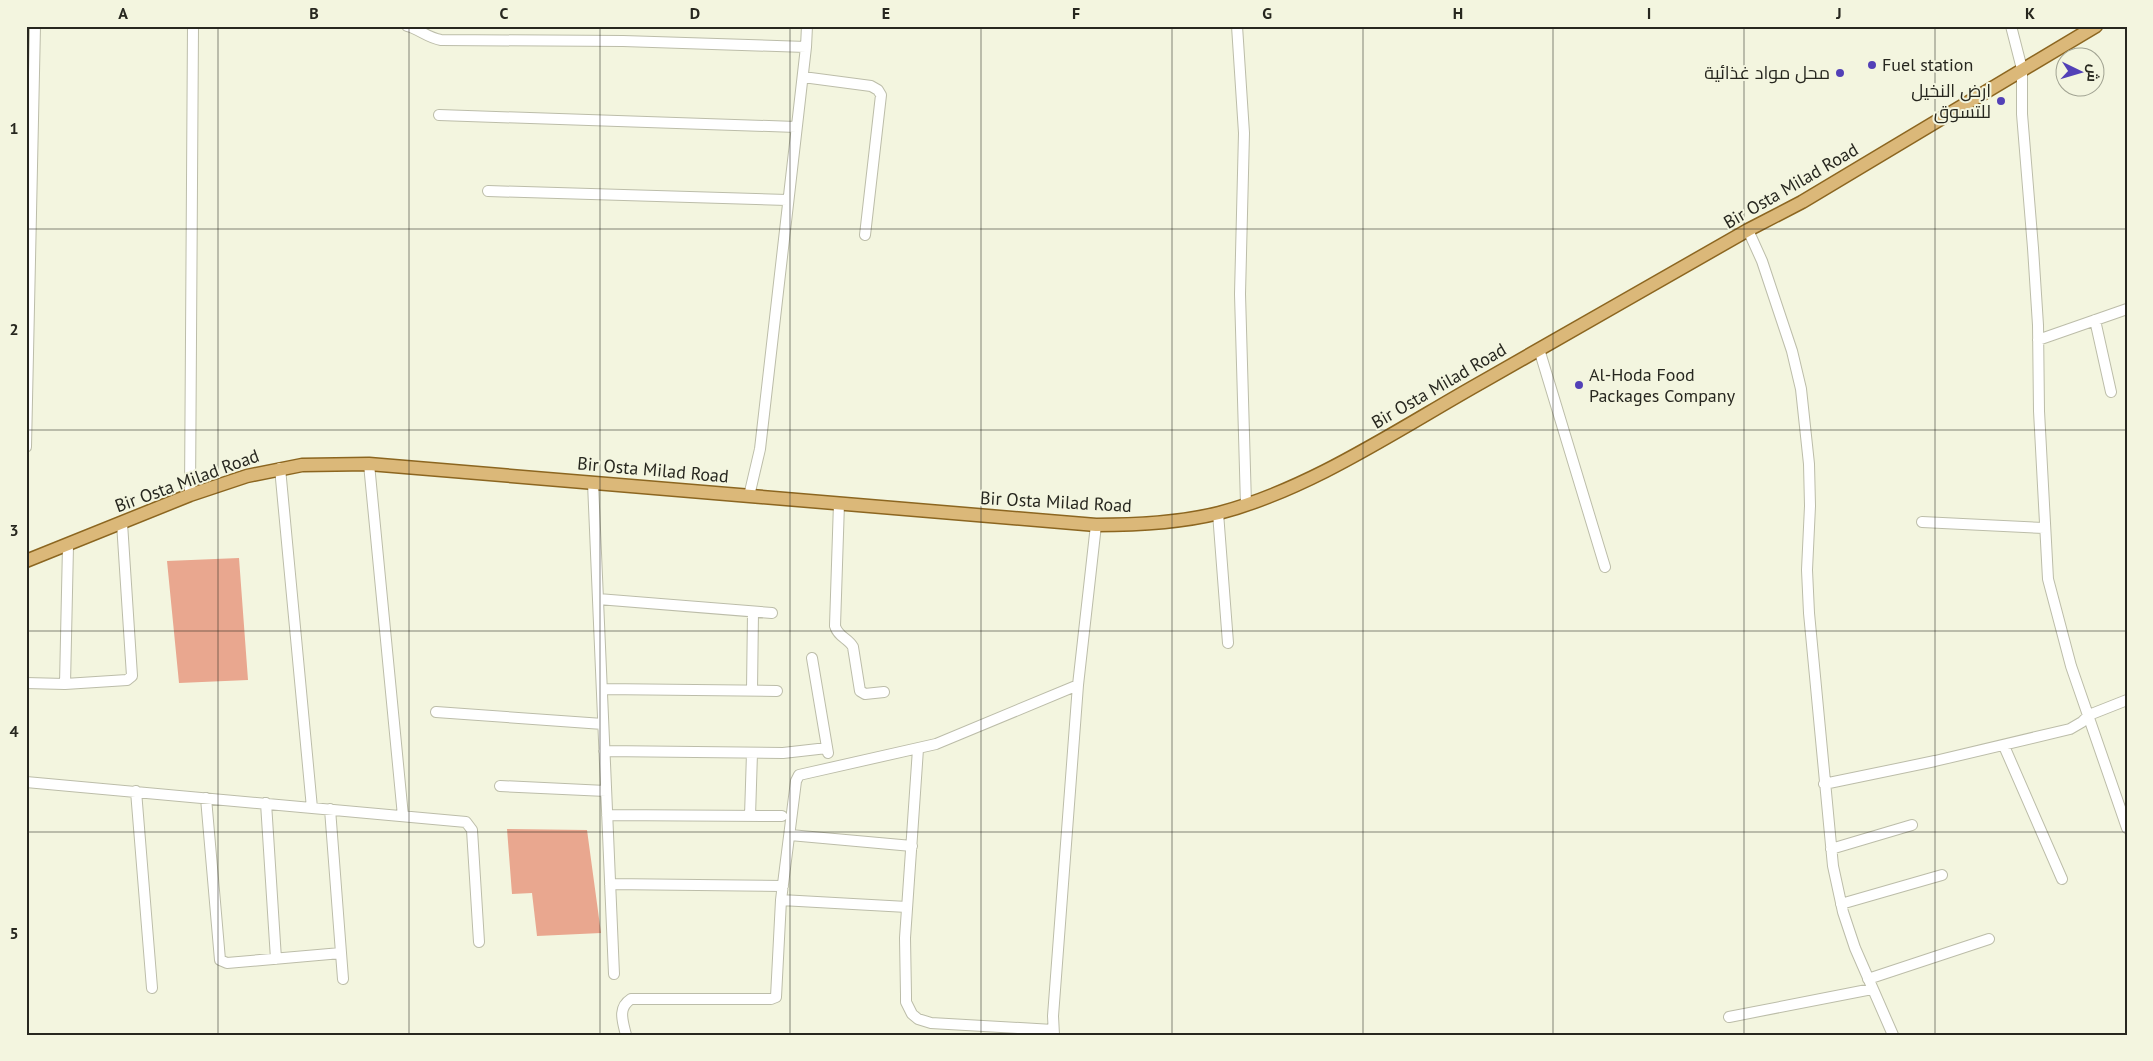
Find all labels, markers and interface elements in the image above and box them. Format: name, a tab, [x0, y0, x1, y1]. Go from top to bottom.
text: A	[118, 3, 128, 23]
text: B	[309, 3, 319, 23]
text: C	[500, 3, 509, 23]
text: D	[690, 3, 700, 23]
text: E	[882, 3, 890, 23]
text: F	[1072, 3, 1080, 23]
text: G	[1262, 3, 1272, 23]
text: H	[1453, 3, 1463, 23]
text: I	[1647, 3, 1651, 23]
text: J	[1835, 3, 1842, 23]
text: K	[2025, 3, 2035, 23]
north arrow	[2056, 48, 2106, 98]
place label: Fuel station	[1882, 53, 1973, 76]
marker: Fuel station	[1866, 59, 1878, 71]
place label: محل مواد غذائية	[1704, 61, 1830, 84]
text: ش	[2083, 63, 2103, 83]
marker: محل مواد غذائية	[1834, 67, 1846, 79]
place label: ارض النخيل للتسوق	[1911, 79, 1991, 124]
marker: ارض النخيل للتسوق	[1995, 95, 2007, 107]
text: 1	[9, 118, 19, 138]
street label: Bir Osta Milad Road	[1719, 138, 1862, 233]
text: 2	[9, 319, 19, 339]
street label: Bir Osta Milad Road	[1367, 338, 1510, 433]
place label: Al-Hoda Food Packages Company	[1589, 363, 1736, 407]
marker: Al-Hoda Food Packages Company	[1573, 379, 1585, 391]
street label: Bir Osta Milad Road	[112, 444, 262, 517]
street label: Bir Osta Milad Road	[576, 451, 730, 488]
street label: Bir Osta Milad Road	[980, 486, 1132, 517]
text: 3	[9, 520, 19, 540]
text: 4	[9, 721, 19, 741]
text: 5	[9, 923, 19, 943]

